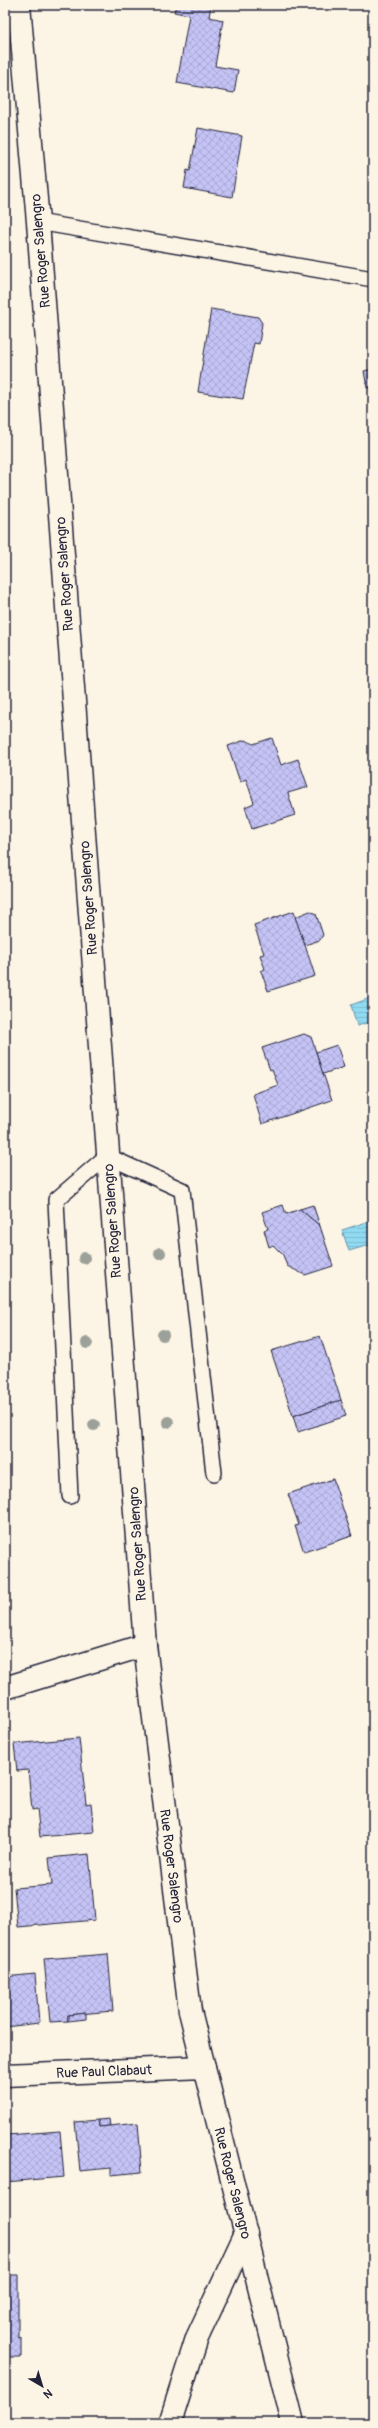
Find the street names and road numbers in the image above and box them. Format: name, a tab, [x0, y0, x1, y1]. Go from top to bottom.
street label: Rue Roger Salengro	[27, 193, 54, 309]
street label: Rue Roger Salengro	[52, 516, 77, 632]
street label: Rue Roger Salengro	[76, 840, 101, 956]
street label: Rue Roger Salengro	[100, 1163, 125, 1279]
street label: Rue Roger Salengro	[125, 1486, 150, 1602]
street label: Rue Roger Salengro	[156, 1808, 187, 1924]
street label: Rue Paul Clabaut	[56, 2061, 153, 2082]
street label: Rue Roger Salengro	[210, 2126, 255, 2241]

